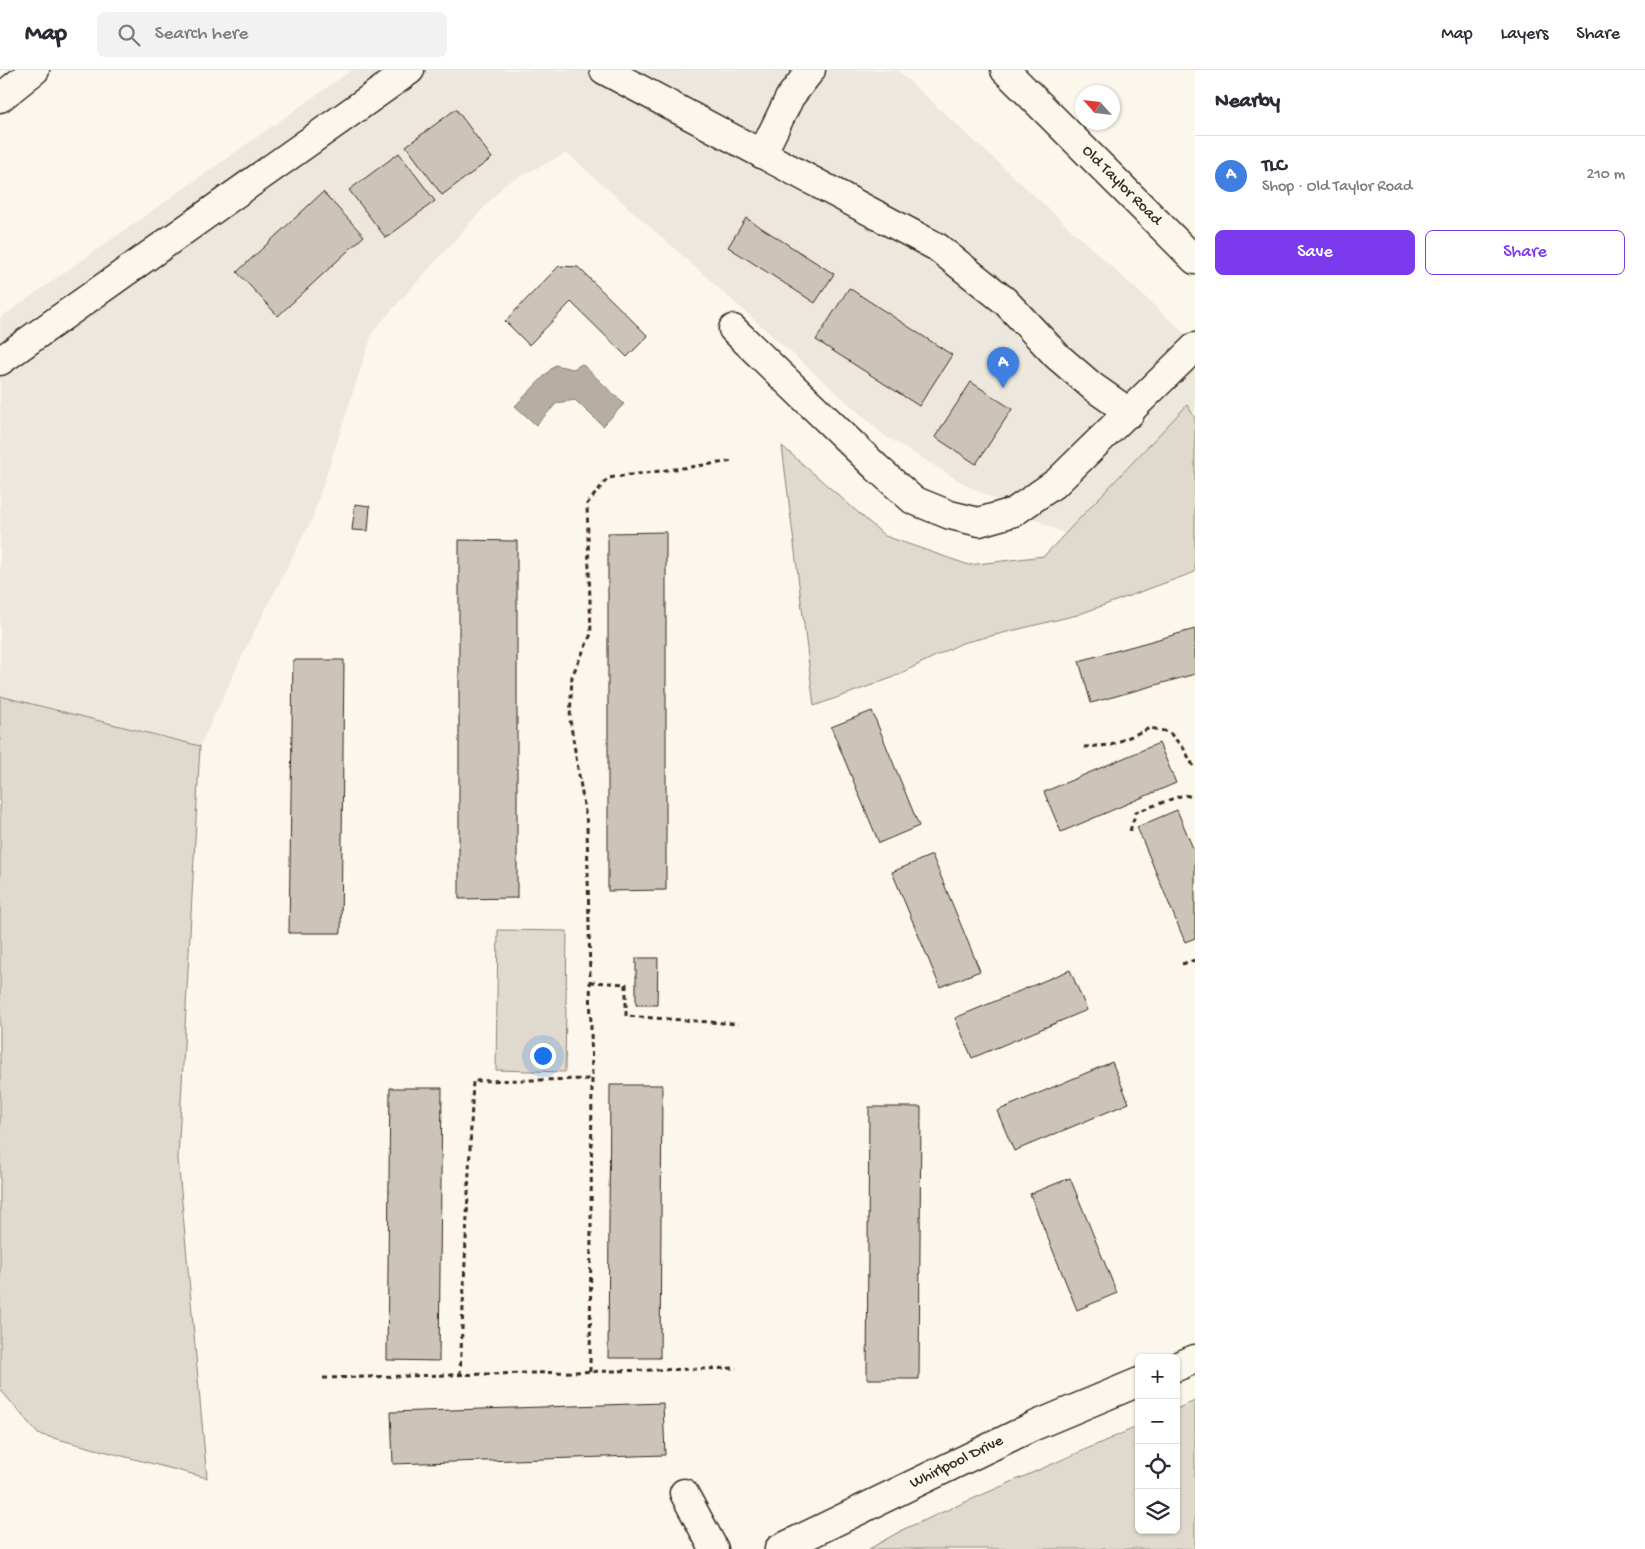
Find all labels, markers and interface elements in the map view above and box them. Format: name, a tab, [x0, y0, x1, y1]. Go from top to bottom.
search box	[97, 12, 447, 57]
text: Map	[25, 20, 67, 49]
icon: search	[115, 21, 143, 49]
text: Search here	[155, 23, 248, 46]
text: Map	[1441, 24, 1473, 45]
text: Layers	[1501, 24, 1548, 45]
text: Share	[1576, 24, 1620, 45]
north arrow	[1075, 85, 1120, 130]
text: Nearby	[1215, 90, 1280, 115]
street label: Old Taylor Road	[1077, 142, 1166, 231]
text: TLC	[1262, 155, 1287, 178]
text: A	[1226, 166, 1236, 185]
text: 210 m	[1586, 166, 1625, 185]
text: Shop · Old Taylor Road	[1262, 178, 1412, 197]
button: Save	[1215, 230, 1415, 275]
button: Share	[1425, 230, 1625, 275]
pin: A	[987, 347, 1019, 388]
your location	[530, 1043, 556, 1069]
map controls	[1135, 1354, 1180, 1534]
button: +	[1135, 1354, 1180, 1399]
button: −	[1135, 1399, 1180, 1444]
street label: Whirlpool Drive	[907, 1432, 1007, 1494]
button: locate	[1135, 1444, 1180, 1489]
button: layers	[1135, 1489, 1180, 1534]

